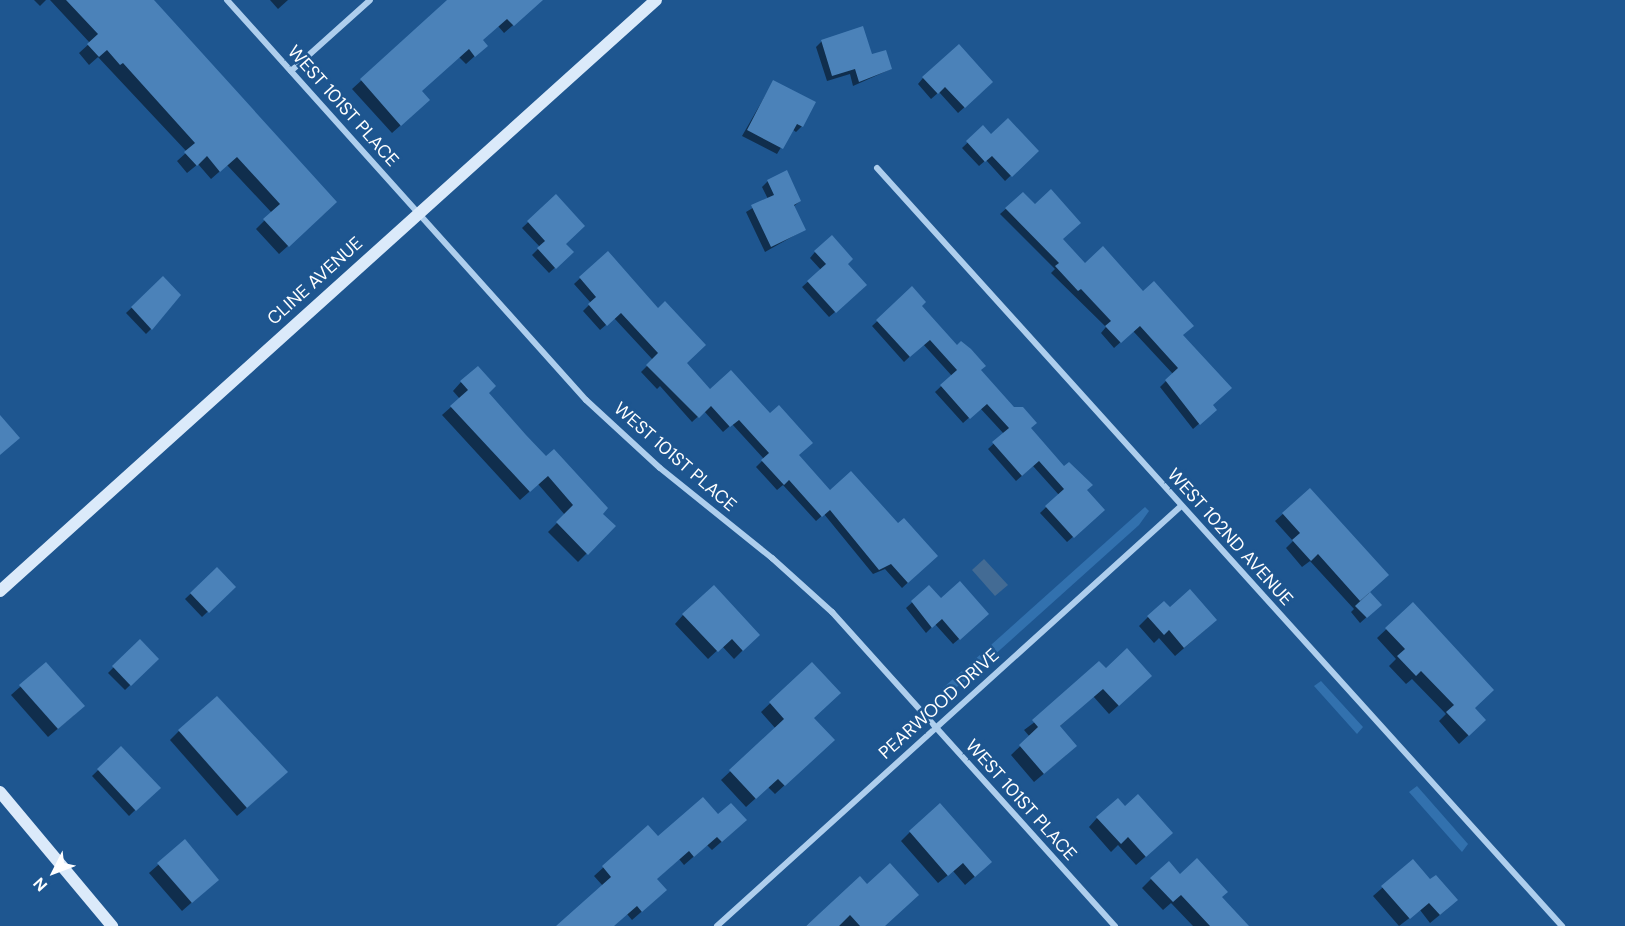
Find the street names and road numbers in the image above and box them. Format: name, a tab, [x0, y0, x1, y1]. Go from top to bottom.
street label: WEST 101ST PLACE	[283, 41, 403, 171]
street label: CLINE AVENUE	[263, 233, 367, 329]
street label: WEST 101ST PLACE	[609, 398, 741, 516]
street label: WEST 102ND AVENUE	[1163, 464, 1297, 610]
street label: PEARWOOD DRIVE	[874, 644, 1004, 764]
street label: WEST 101ST PLACE	[961, 735, 1081, 865]

